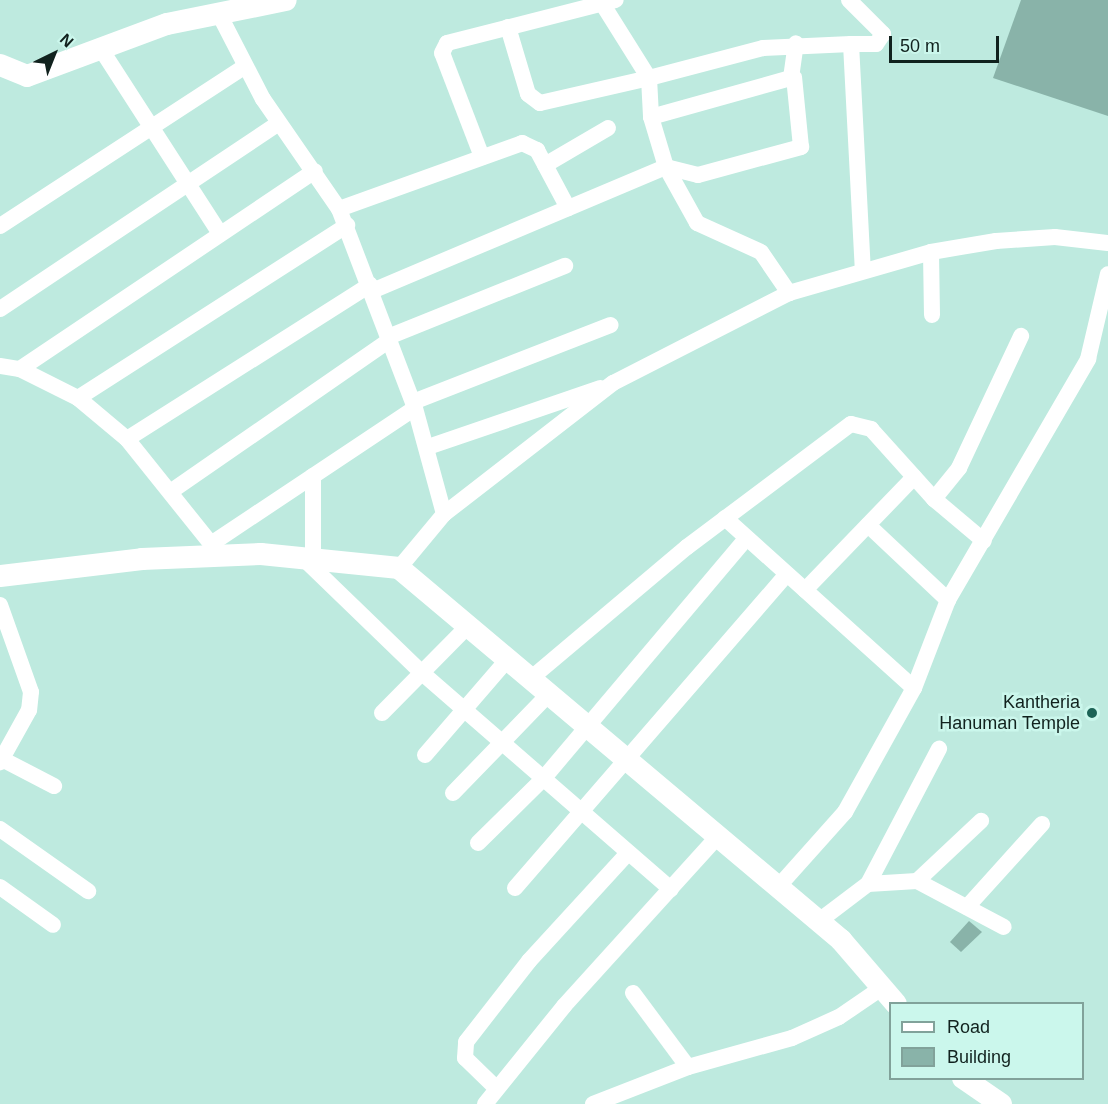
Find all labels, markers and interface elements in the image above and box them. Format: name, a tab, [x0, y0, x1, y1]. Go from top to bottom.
north arrow	[24, 24, 84, 84]
scale bar	[892, 24, 1002, 62]
text: N	[57, 30, 77, 51]
text: 50 m	[900, 36, 940, 56]
place label: Kantheria Hanuman Temple	[939, 692, 1080, 734]
marker: Kantheria Hanuman Temple	[1085, 706, 1099, 720]
legend	[889, 1002, 1084, 1080]
text: Road	[947, 1017, 990, 1037]
text: Building	[947, 1047, 1011, 1067]

